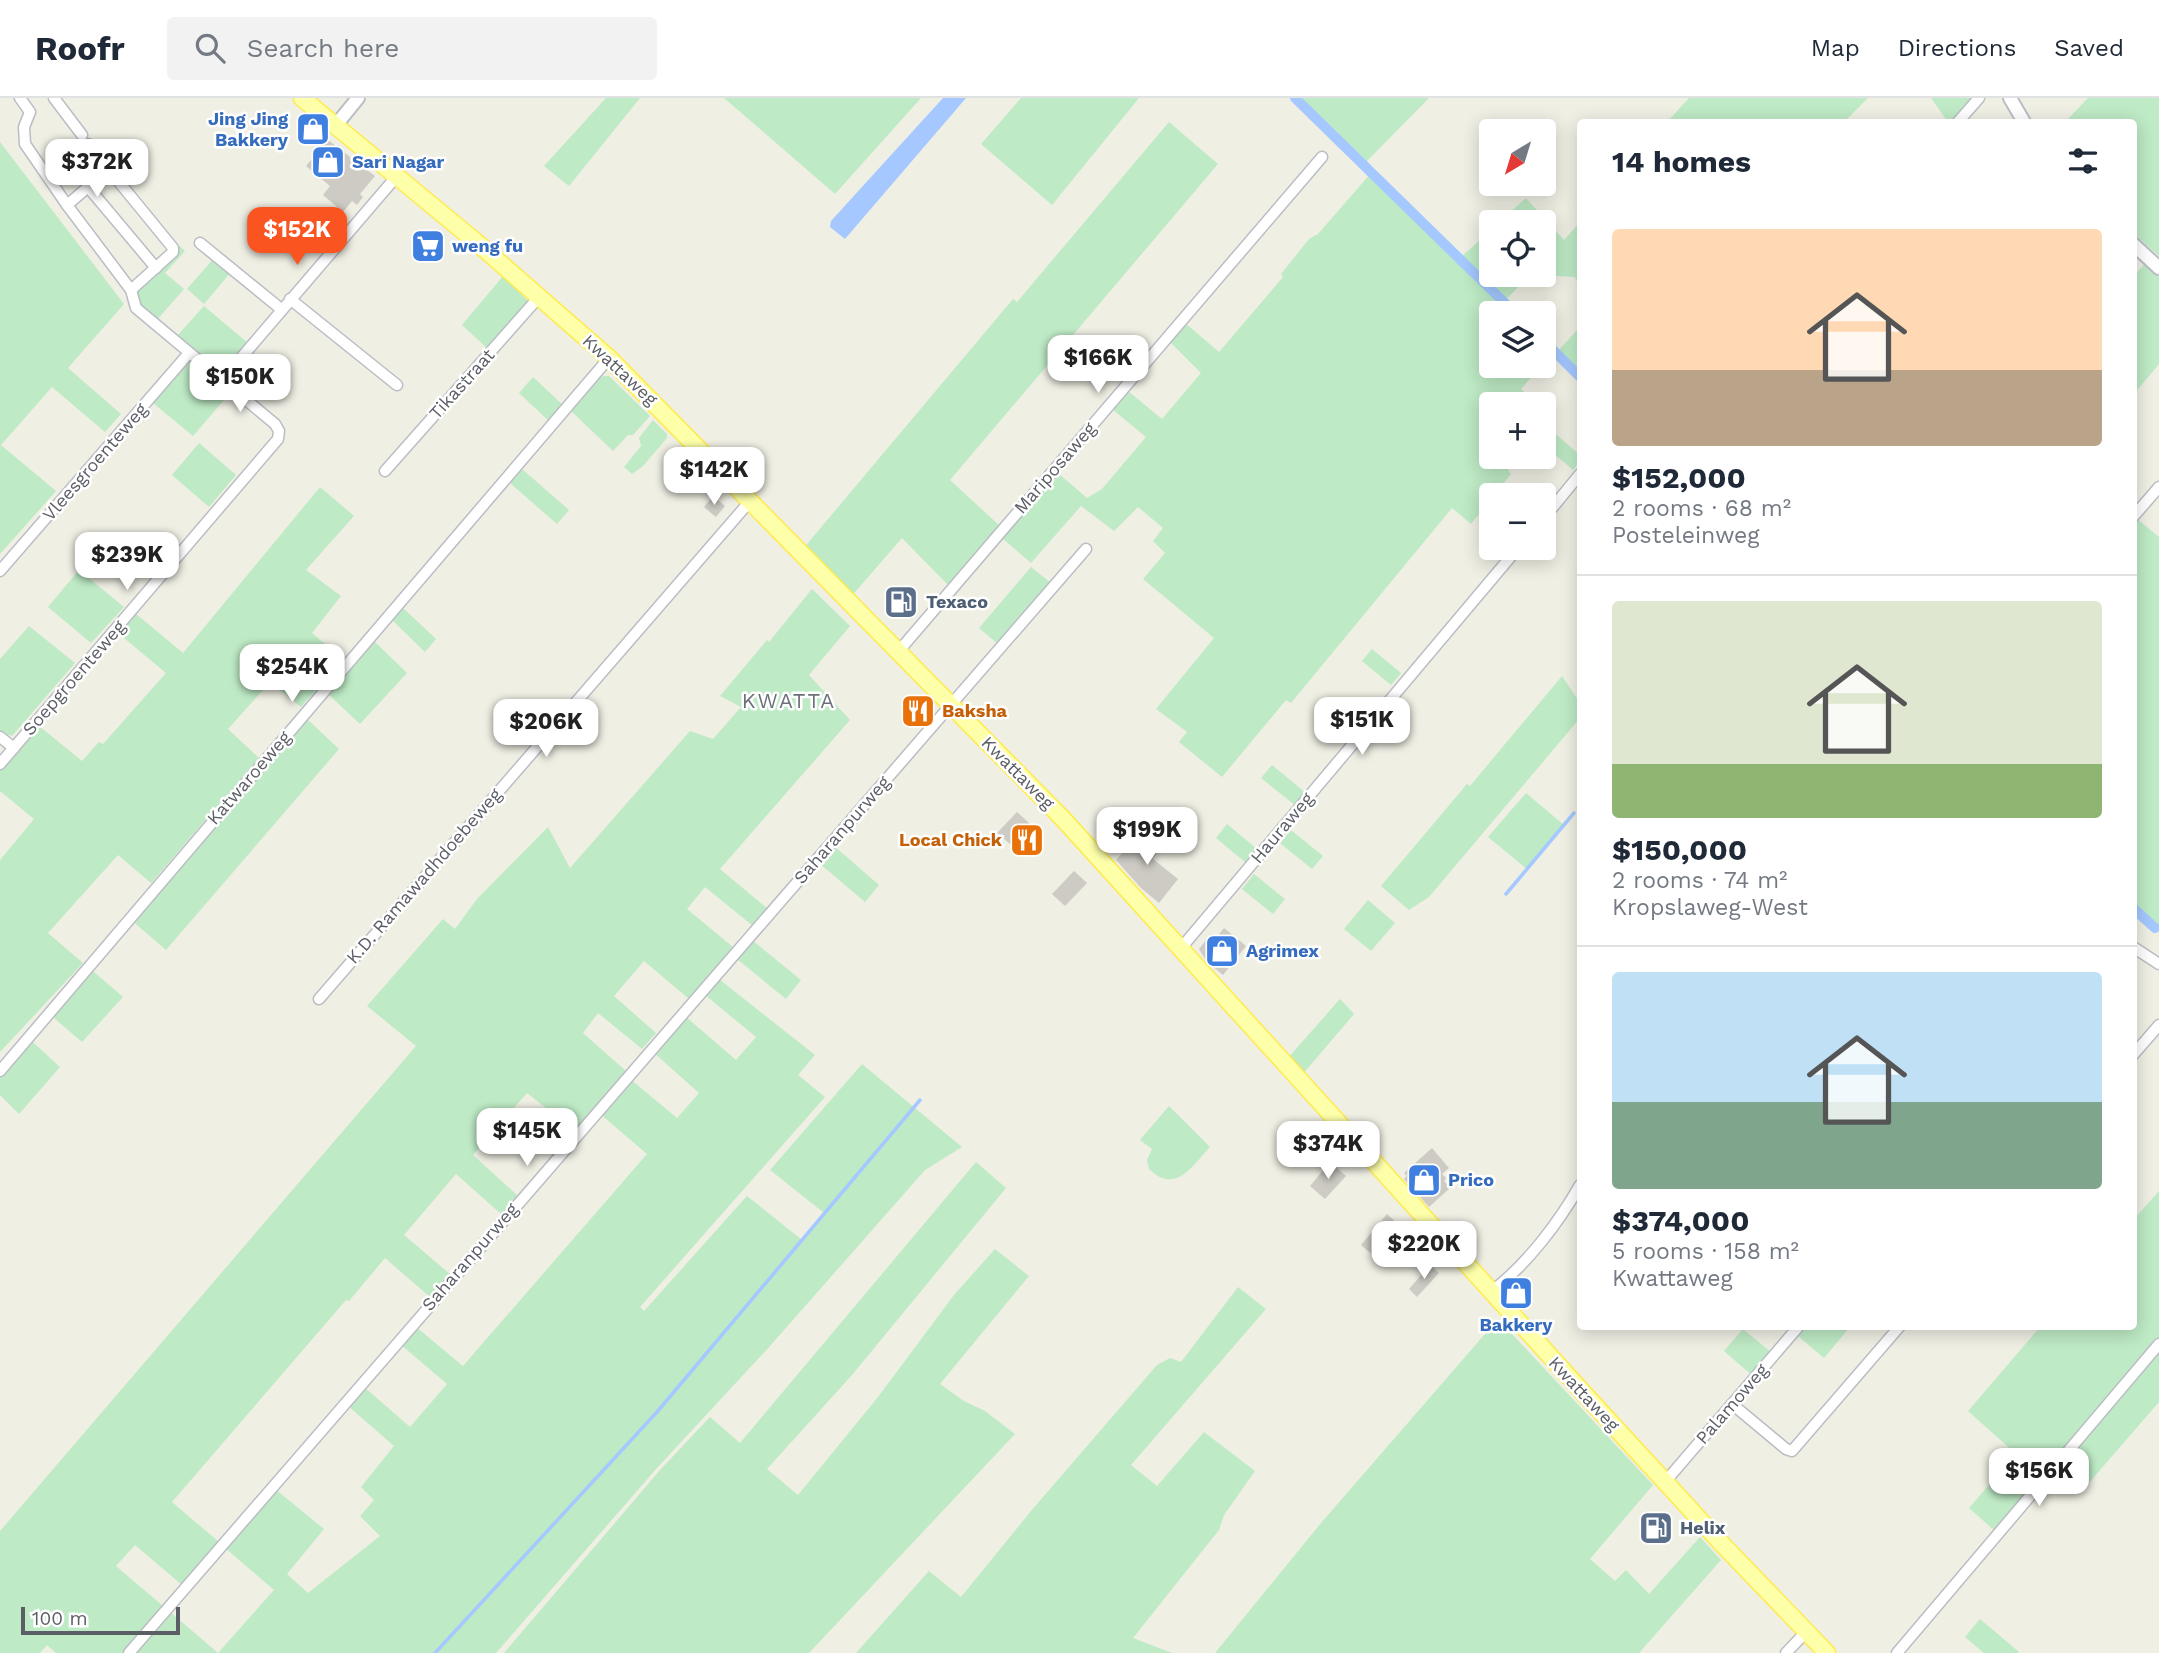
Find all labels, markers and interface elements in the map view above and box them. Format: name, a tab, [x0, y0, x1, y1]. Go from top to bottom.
search box	[167, 17, 657, 80]
text: Roofr	[35, 29, 125, 68]
icon: search	[191, 29, 229, 67]
text: Search here	[247, 33, 399, 63]
text: Map	[1811, 34, 1860, 62]
text: Directions	[1898, 34, 2016, 62]
text: Saved	[2054, 34, 2124, 62]
place label: Jing Jing Bakkery	[208, 108, 289, 150]
shop icon: Jing Jing Bakkery	[294, 110, 332, 148]
north arrow	[1479, 119, 1556, 196]
map controls	[1479, 119, 1556, 560]
pin: $372K	[48, 140, 146, 199]
icon: filters	[2064, 142, 2102, 180]
shop icon: Sari Nagar	[309, 143, 347, 181]
text: 14 homes	[1612, 144, 1751, 179]
text: $372K	[61, 148, 133, 175]
place label: Sari Nagar	[352, 151, 444, 172]
pin: $152K	[248, 208, 346, 267]
button: locate	[1479, 210, 1556, 287]
text: $152K	[263, 216, 331, 243]
supermarket icon: weng fu	[409, 227, 447, 265]
place label: weng fu	[452, 235, 523, 256]
icon: home	[1794, 274, 1920, 400]
button: layers	[1479, 301, 1556, 378]
street label: Kwattaweg	[579, 330, 662, 410]
pin: $166K	[1049, 336, 1147, 395]
street label: Tikastraat	[425, 344, 499, 423]
text: $166K	[1064, 344, 1132, 371]
pin: $150K	[191, 354, 289, 414]
text: $150K	[206, 363, 274, 390]
button: +	[1479, 392, 1556, 469]
street label: Vleesgroenteweg	[38, 398, 152, 525]
street label: Mariposaweg	[1009, 417, 1100, 518]
pin: $142K	[665, 448, 763, 507]
text: $142K	[680, 456, 748, 483]
text: $152,000	[1612, 460, 1746, 495]
button: −	[1479, 483, 1556, 560]
text: 2 rooms · 68 m²	[1612, 495, 1791, 522]
text: Posteleinweg	[1612, 522, 1760, 549]
pin: $239K	[78, 532, 176, 592]
text: $239K	[91, 541, 163, 568]
fuel station icon: Texaco	[882, 583, 920, 621]
place label: Texaco	[926, 591, 988, 612]
street label: Soepgroenteweg	[18, 616, 129, 739]
pin: $254K	[243, 644, 341, 704]
icon: home	[1794, 646, 1920, 772]
text: $254K	[256, 653, 328, 680]
district label: KWATTA	[742, 688, 836, 713]
restaurant icon: Baksha	[899, 692, 937, 730]
pin: $151K	[1313, 698, 1411, 757]
pin: $206K	[497, 700, 595, 759]
place label: Baksha	[942, 700, 1008, 721]
text: $151K	[1330, 706, 1394, 733]
text: $206K	[509, 708, 583, 735]
street label: Katwaroeweg	[202, 726, 295, 829]
street label: Kwattaweg	[978, 732, 1059, 814]
street label: Saharanpurweg	[789, 771, 894, 888]
street label: K.D. Ramawadhdoebeweg	[342, 783, 506, 968]
street label: Hauraweg	[1246, 788, 1318, 867]
pin: $199K	[1098, 808, 1196, 867]
text: $199K	[1113, 816, 1181, 843]
restaurant icon: Local Chick	[1008, 821, 1046, 859]
place label: Local Chick	[899, 829, 1003, 850]
text: $150,000	[1612, 832, 1747, 867]
text: 2 rooms · 74 m²	[1612, 867, 1787, 894]
text: Kropslaweg-West	[1612, 894, 1808, 921]
shop icon: Agrimex	[1203, 932, 1241, 970]
place label: Agrimex	[1246, 940, 1319, 961]
icon: home	[1794, 1017, 1920, 1143]
pin: $145K	[478, 1108, 576, 1168]
text: $145K	[493, 1117, 561, 1144]
pin: $374K	[1279, 1122, 1377, 1181]
text: $374K	[1293, 1130, 1363, 1157]
shop icon: Prico	[1405, 1161, 1443, 1199]
place label: Prico	[1448, 1169, 1494, 1190]
street label: Saharanpurweg	[417, 1198, 522, 1315]
text: $374,000	[1612, 1203, 1750, 1238]
pin: $220K	[1375, 1222, 1473, 1281]
text: $220K	[1388, 1230, 1460, 1257]
text: 5 rooms · 158 m²	[1612, 1238, 1799, 1265]
text: Kwattaweg	[1612, 1265, 1733, 1292]
shop icon: Bakkery	[1497, 1274, 1535, 1312]
place label: Bakkery	[1480, 1314, 1553, 1335]
street label: Kwattaweg	[1544, 1352, 1625, 1436]
street label: Palamoweg	[1691, 1359, 1772, 1448]
pin: $156K	[1990, 1448, 2088, 1508]
text: $156K	[2005, 1457, 2073, 1484]
fuel station icon: Helix	[1637, 1509, 1675, 1547]
place label: Helix	[1680, 1517, 1726, 1538]
scale bar	[21, 1604, 180, 1636]
text: 100 m	[32, 1607, 88, 1630]

